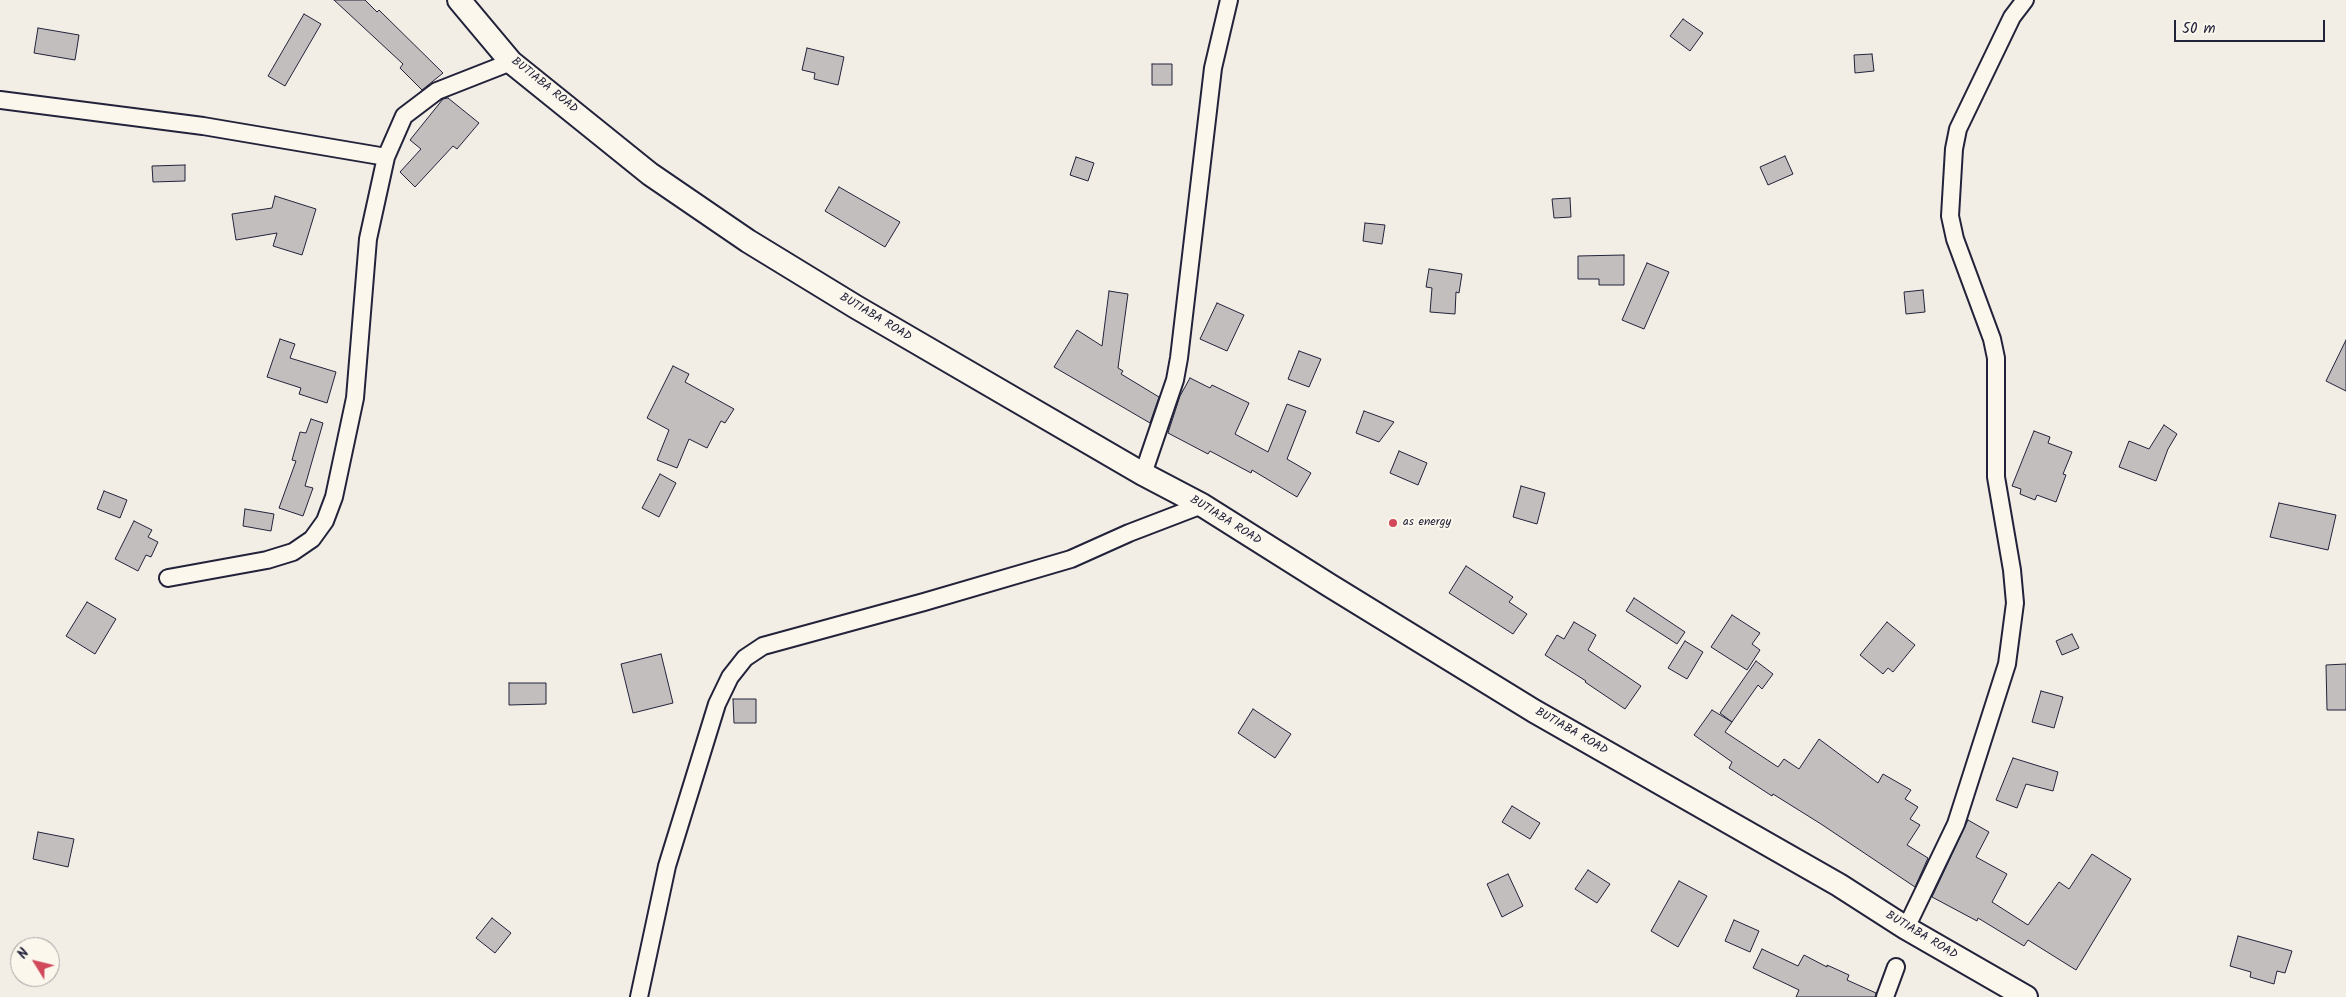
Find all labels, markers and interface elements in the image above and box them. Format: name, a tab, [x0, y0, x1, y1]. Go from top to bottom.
scale bar	[2176, 10, 2327, 42]
text: 50 m	[2182, 17, 2216, 41]
street label: BUTIABA ROAD	[508, 55, 580, 117]
street label: BUTIABA ROAD	[836, 291, 914, 345]
street label: BUTIABA ROAD	[1187, 493, 1263, 549]
place label: as energy	[1403, 516, 1451, 530]
marker: as energy	[1387, 517, 1399, 529]
street label: BUTIABA ROAD	[1532, 705, 1610, 759]
street label: BUTIABA ROAD	[1882, 909, 1960, 963]
north arrow	[10, 937, 60, 987]
text: N	[12, 944, 35, 964]

